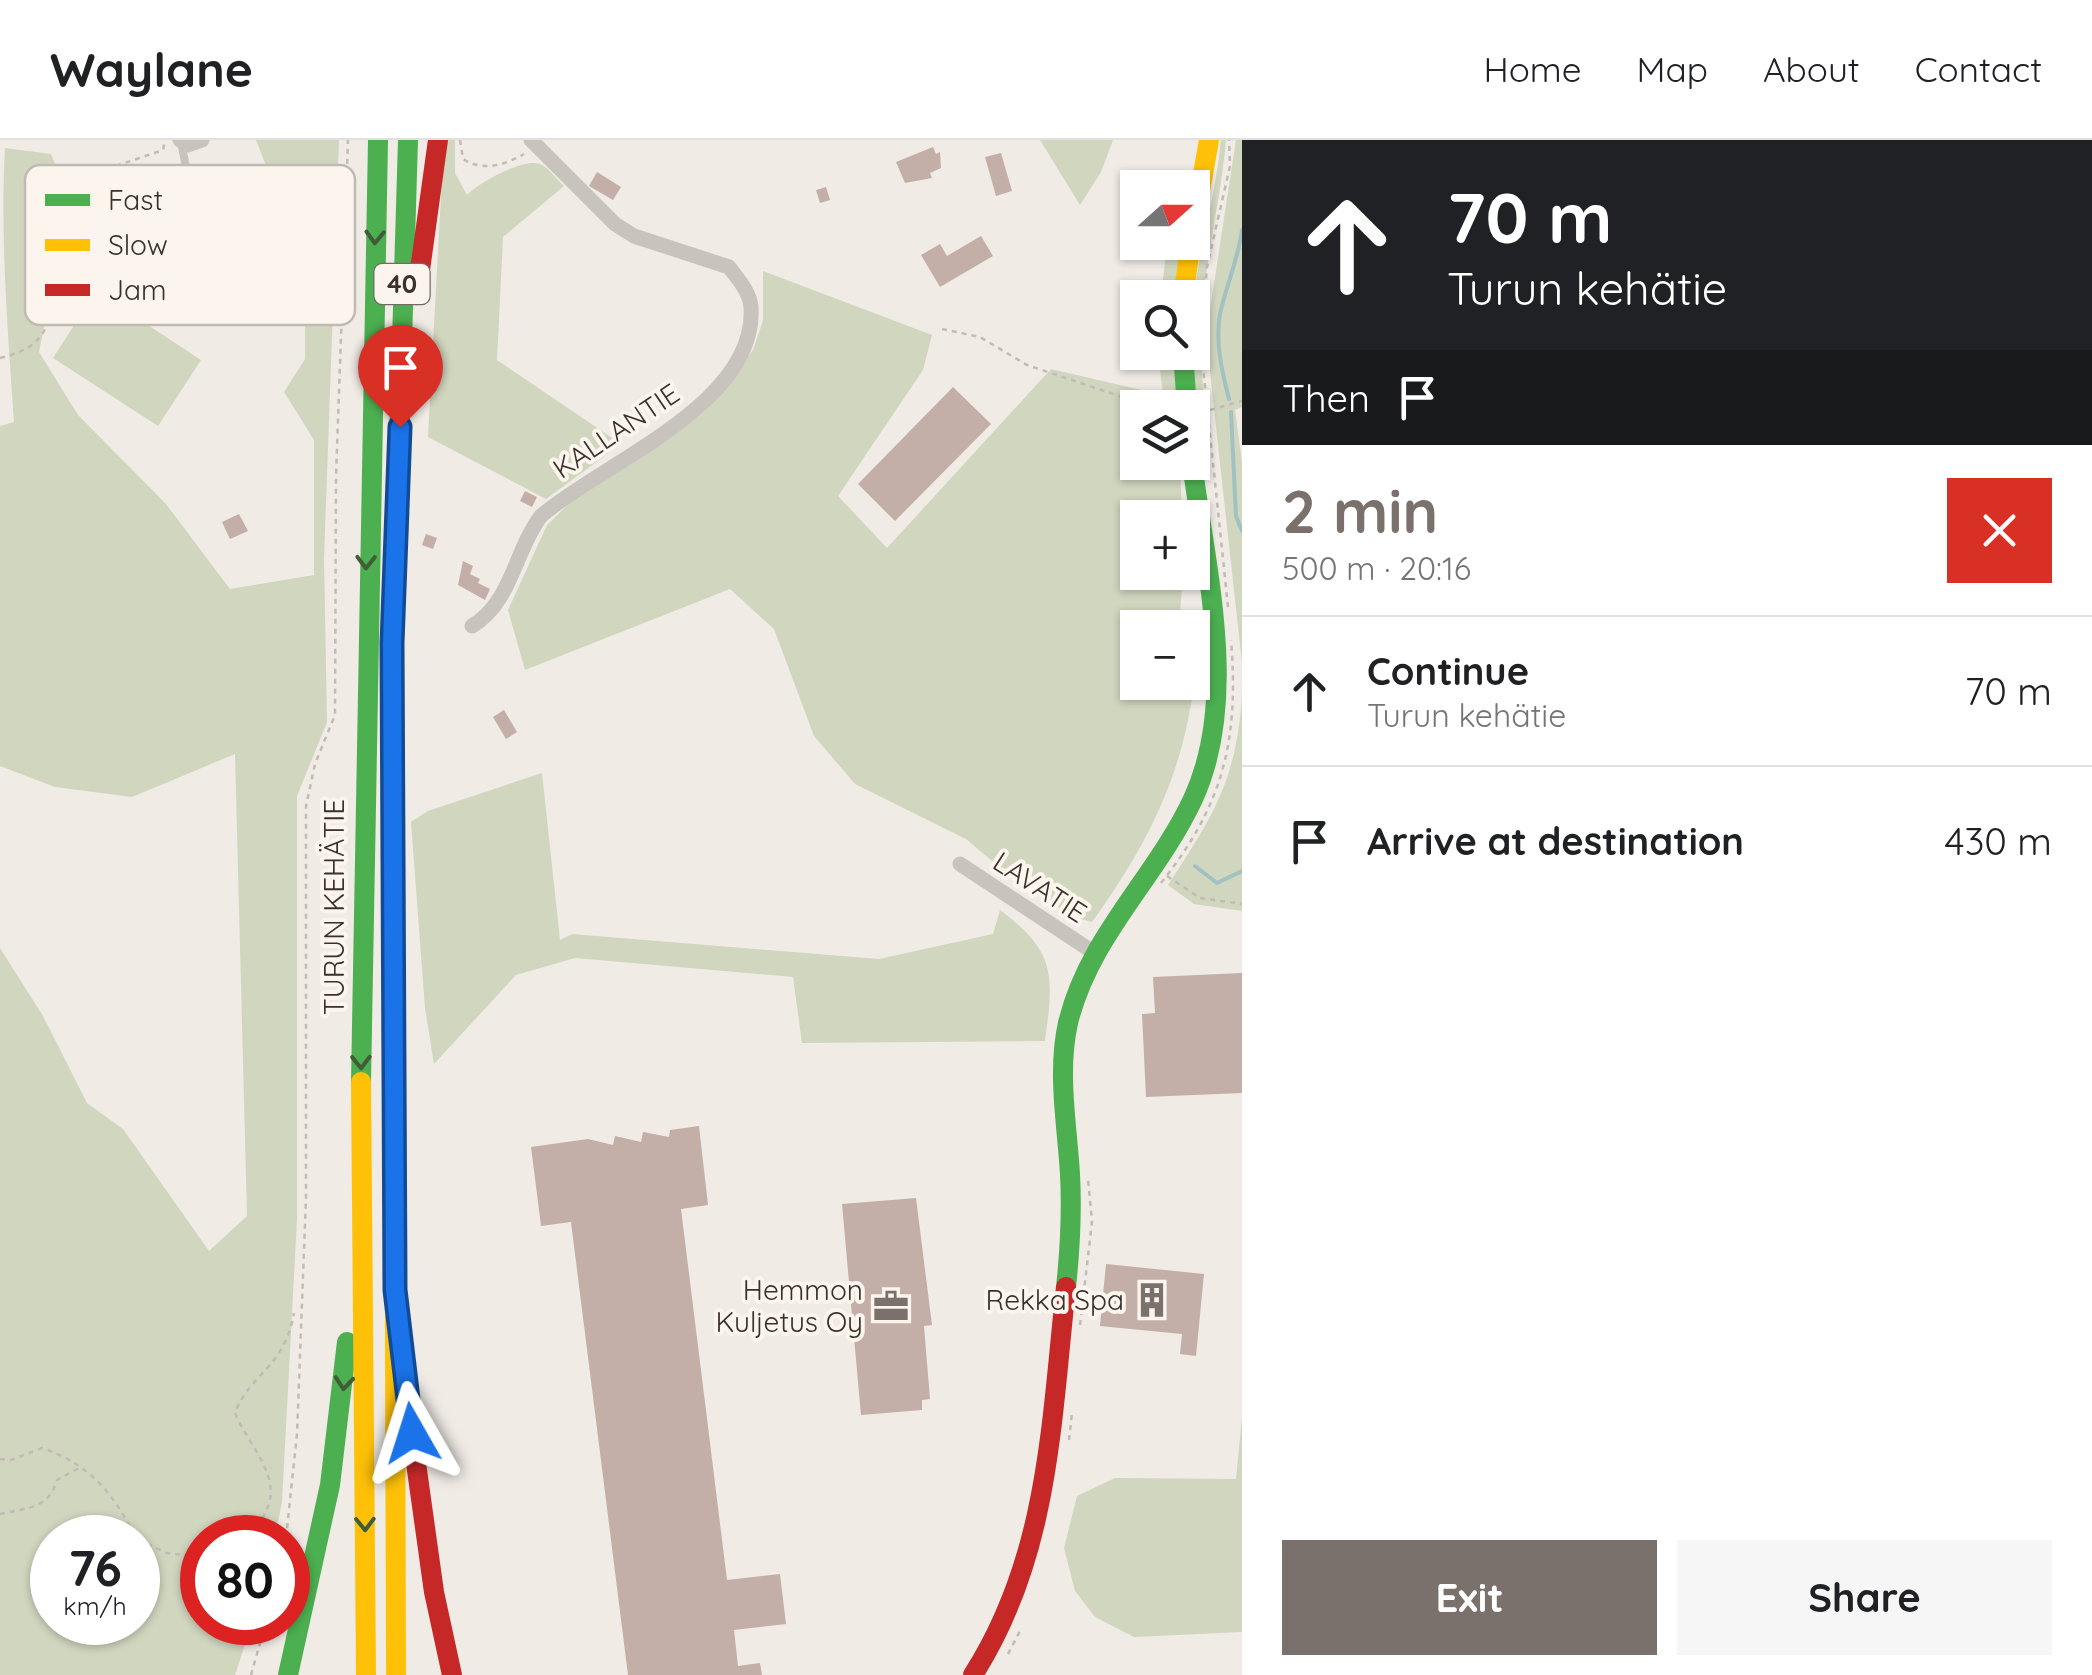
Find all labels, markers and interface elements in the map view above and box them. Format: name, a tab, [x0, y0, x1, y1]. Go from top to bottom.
text: Waylane	[50, 39, 253, 99]
text: Home	[1484, 47, 1582, 91]
text: Map	[1637, 47, 1708, 91]
text: About	[1763, 47, 1860, 91]
text: Contact	[1915, 47, 2042, 91]
legend	[25, 165, 355, 325]
north arrow	[1120, 170, 1210, 260]
map controls	[1120, 170, 1210, 700]
text: 70 m	[1447, 173, 1613, 261]
icon: ahead	[1282, 180, 1412, 310]
text: Fast	[108, 182, 163, 217]
text: Slow	[108, 227, 168, 262]
one-way arrow	[365, 230, 386, 246]
text: Turun kehätie	[1447, 260, 1727, 316]
road number: 40	[374, 264, 430, 304]
text: Jam	[108, 272, 167, 307]
button: search	[1120, 280, 1210, 370]
pin	[358, 325, 443, 428]
icon: arrive	[373, 340, 428, 395]
icon: arrive	[1390, 370, 1445, 425]
text: Then	[1282, 374, 1370, 422]
street label: KALLANTIE	[546, 376, 686, 486]
button: layers	[1120, 390, 1210, 480]
text: 2 min	[1282, 473, 1438, 548]
button: close	[1947, 478, 2052, 583]
button: +	[1120, 500, 1210, 590]
text: 500 m · 20:16	[1282, 548, 1471, 588]
one-way arrow	[355, 555, 376, 571]
button: −	[1120, 610, 1210, 700]
text: Continue	[1367, 647, 1529, 695]
icon: ahead	[1282, 664, 1337, 719]
text: 70 m	[1965, 667, 2052, 715]
text: Turun kehätie	[1367, 695, 1566, 735]
street label: TURUN KEHÄTIE	[316, 799, 351, 1015]
icon: arrive	[1282, 814, 1337, 869]
text: Arrive at destination	[1367, 817, 1744, 865]
text: 430 m	[1944, 817, 2052, 865]
street label: LAVATIE	[987, 843, 1094, 930]
one-way arrow	[351, 1055, 372, 1071]
place label: Hemmon Kuljetus Oy	[716, 1272, 863, 1339]
building icon: Rekka Spa	[1133, 1281, 1171, 1319]
place label: Rekka Spa	[986, 1282, 1124, 1317]
office icon: Hemmon Kuljetus Oy	[872, 1287, 910, 1325]
one-way arrow	[333, 1375, 355, 1391]
position arrow	[360, 1381, 464, 1485]
speed limit sign: 80	[180, 1515, 310, 1645]
one-way arrow	[354, 1516, 376, 1532]
text: 76	[68, 1536, 122, 1599]
button: Exit	[1282, 1540, 1657, 1655]
button: Share	[1677, 1540, 2052, 1655]
text: km/h	[63, 1590, 127, 1621]

